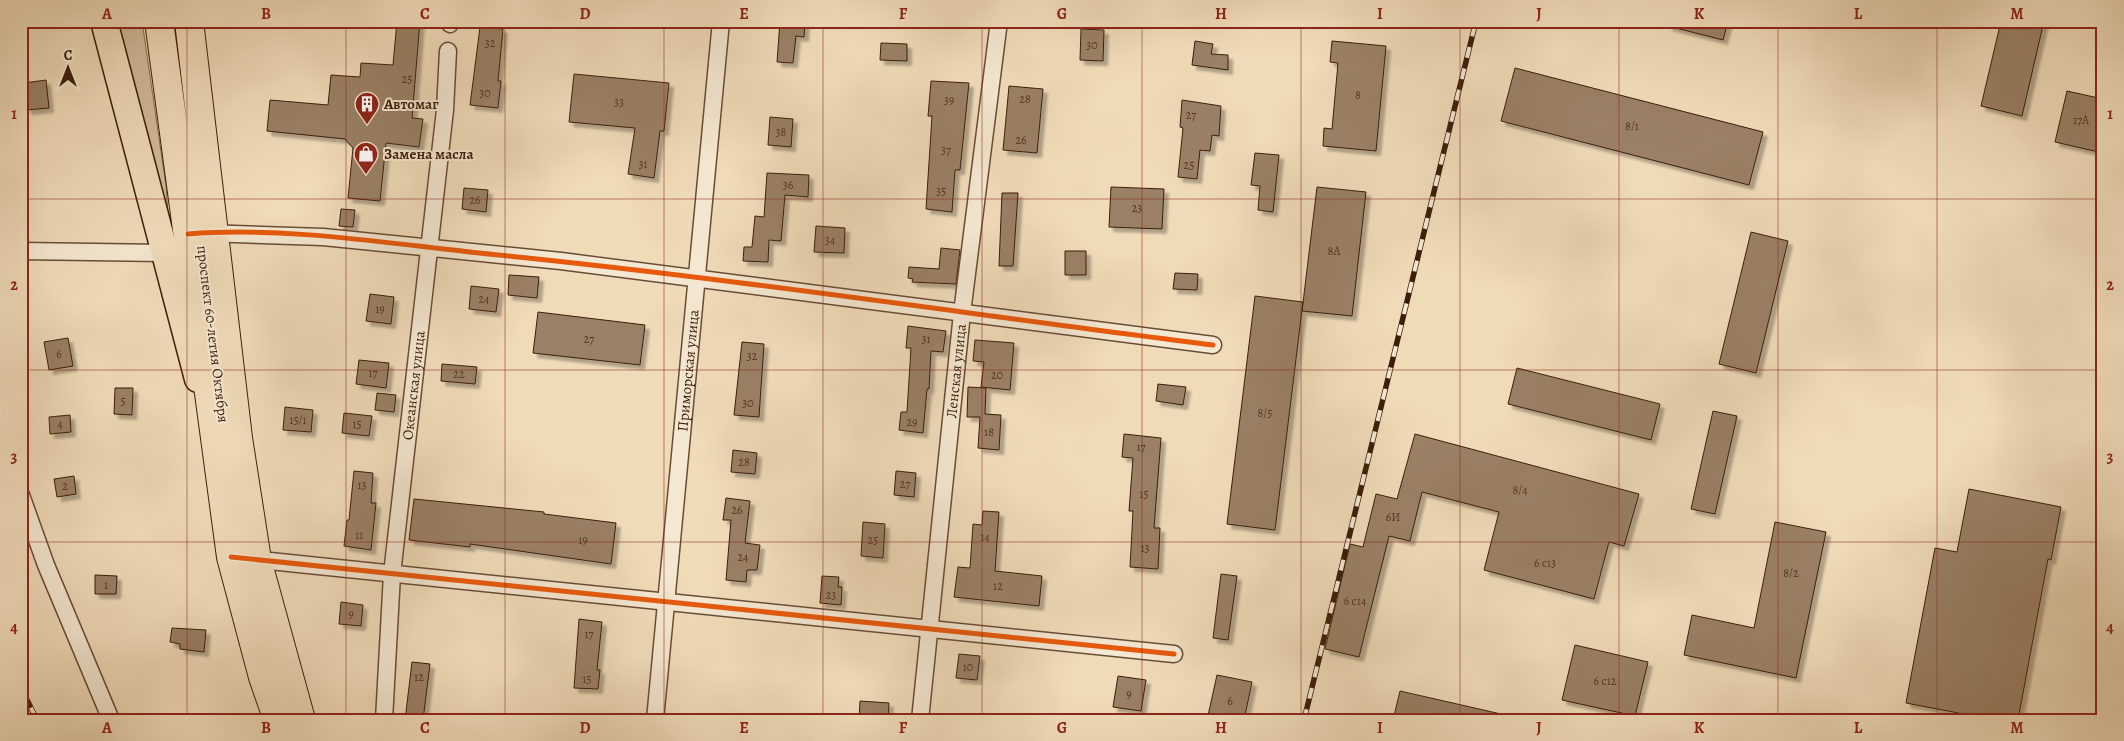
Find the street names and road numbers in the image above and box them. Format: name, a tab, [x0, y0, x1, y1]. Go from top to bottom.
street label: проспект 60-летия Октября	[192, 244, 234, 424]
street label: Приморская улица	[672, 309, 704, 432]
street label: Ленская улица	[941, 323, 971, 419]
street label: Океанская улица	[397, 330, 430, 441]

